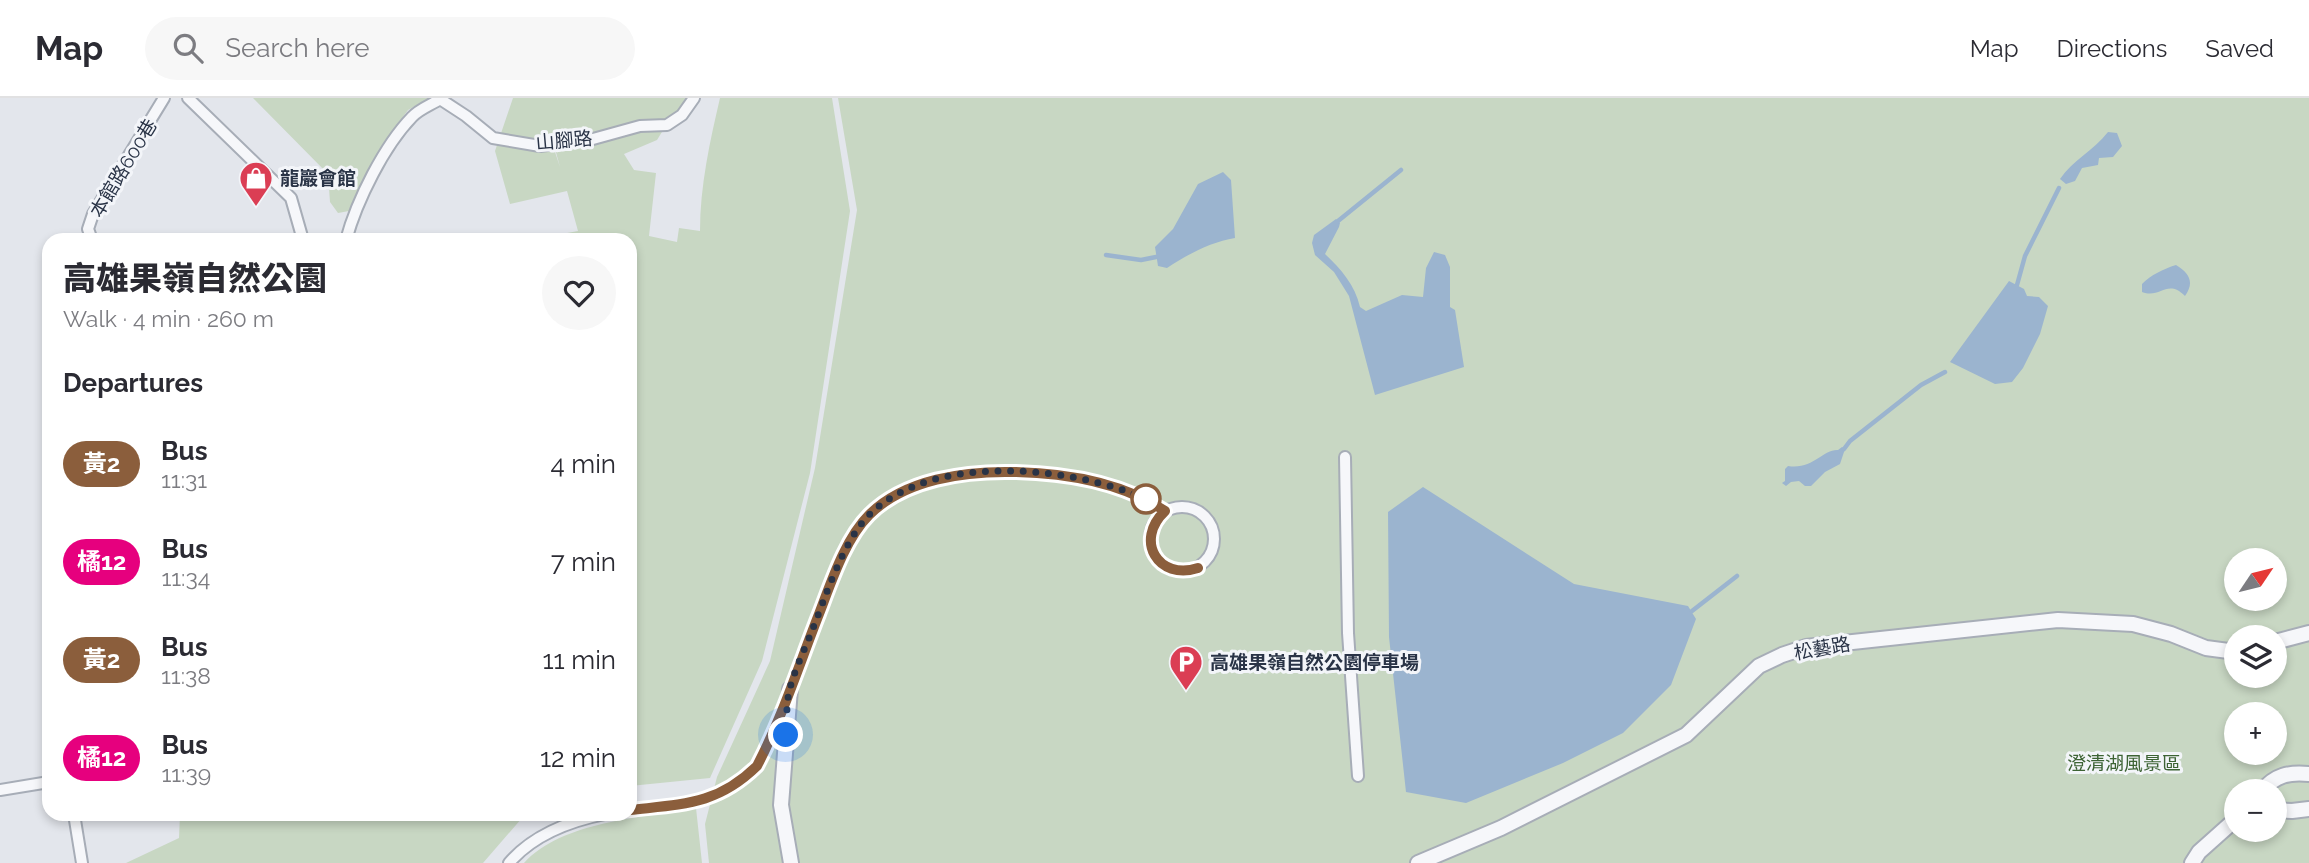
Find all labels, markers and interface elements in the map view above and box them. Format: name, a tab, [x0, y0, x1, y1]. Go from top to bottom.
search box	[145, 17, 635, 80]
text: Map	[35, 29, 103, 68]
icon: search	[169, 29, 207, 67]
text: Search here	[225, 33, 370, 63]
text: Map	[1970, 34, 2019, 63]
text: Directions	[2057, 34, 2167, 63]
text: Saved	[2205, 34, 2274, 63]
street label: 本館路600巷	[85, 115, 161, 221]
street label: 山腳路	[535, 127, 593, 153]
shop icon: 龍巖會館	[237, 159, 275, 208]
place label: 龍巖會館	[280, 167, 356, 189]
button: heart	[542, 256, 616, 330]
text: 高雄果嶺自然公園	[63, 259, 327, 298]
text: Walk · 4 min · 260 m	[63, 305, 274, 332]
text: Departures	[63, 368, 203, 398]
text: Bus	[161, 436, 208, 466]
text: 黃2	[83, 449, 120, 478]
text: 4 min	[550, 449, 616, 479]
text: 11:31	[161, 466, 207, 493]
unlabelled marker	[1131, 484, 1161, 514]
text: Bus	[161, 534, 208, 564]
text: 橘12	[77, 547, 126, 576]
text: 7 min	[551, 547, 616, 577]
north arrow	[2224, 548, 2287, 611]
map controls	[2224, 548, 2287, 842]
text: 11:34	[161, 564, 210, 591]
button: layers	[2224, 625, 2287, 688]
text: Bus	[161, 632, 208, 662]
street label: 松藝路	[1792, 632, 1852, 664]
parking icon: 高雄果嶺自然公園停車場	[1167, 643, 1205, 692]
text: 黃2	[83, 645, 120, 674]
text: 11 min	[542, 645, 616, 675]
place label: 高雄果嶺自然公園停車場	[1210, 651, 1419, 673]
text: 11:38	[161, 662, 211, 689]
button: +	[2224, 702, 2287, 765]
your location	[768, 717, 803, 752]
text: Bus	[161, 730, 208, 760]
text: 橘12	[77, 743, 126, 772]
text: 12 min	[540, 743, 616, 773]
park label: 澄清湖風景區	[2067, 752, 2181, 774]
text: 11:39	[161, 760, 211, 787]
button: −	[2224, 779, 2287, 842]

